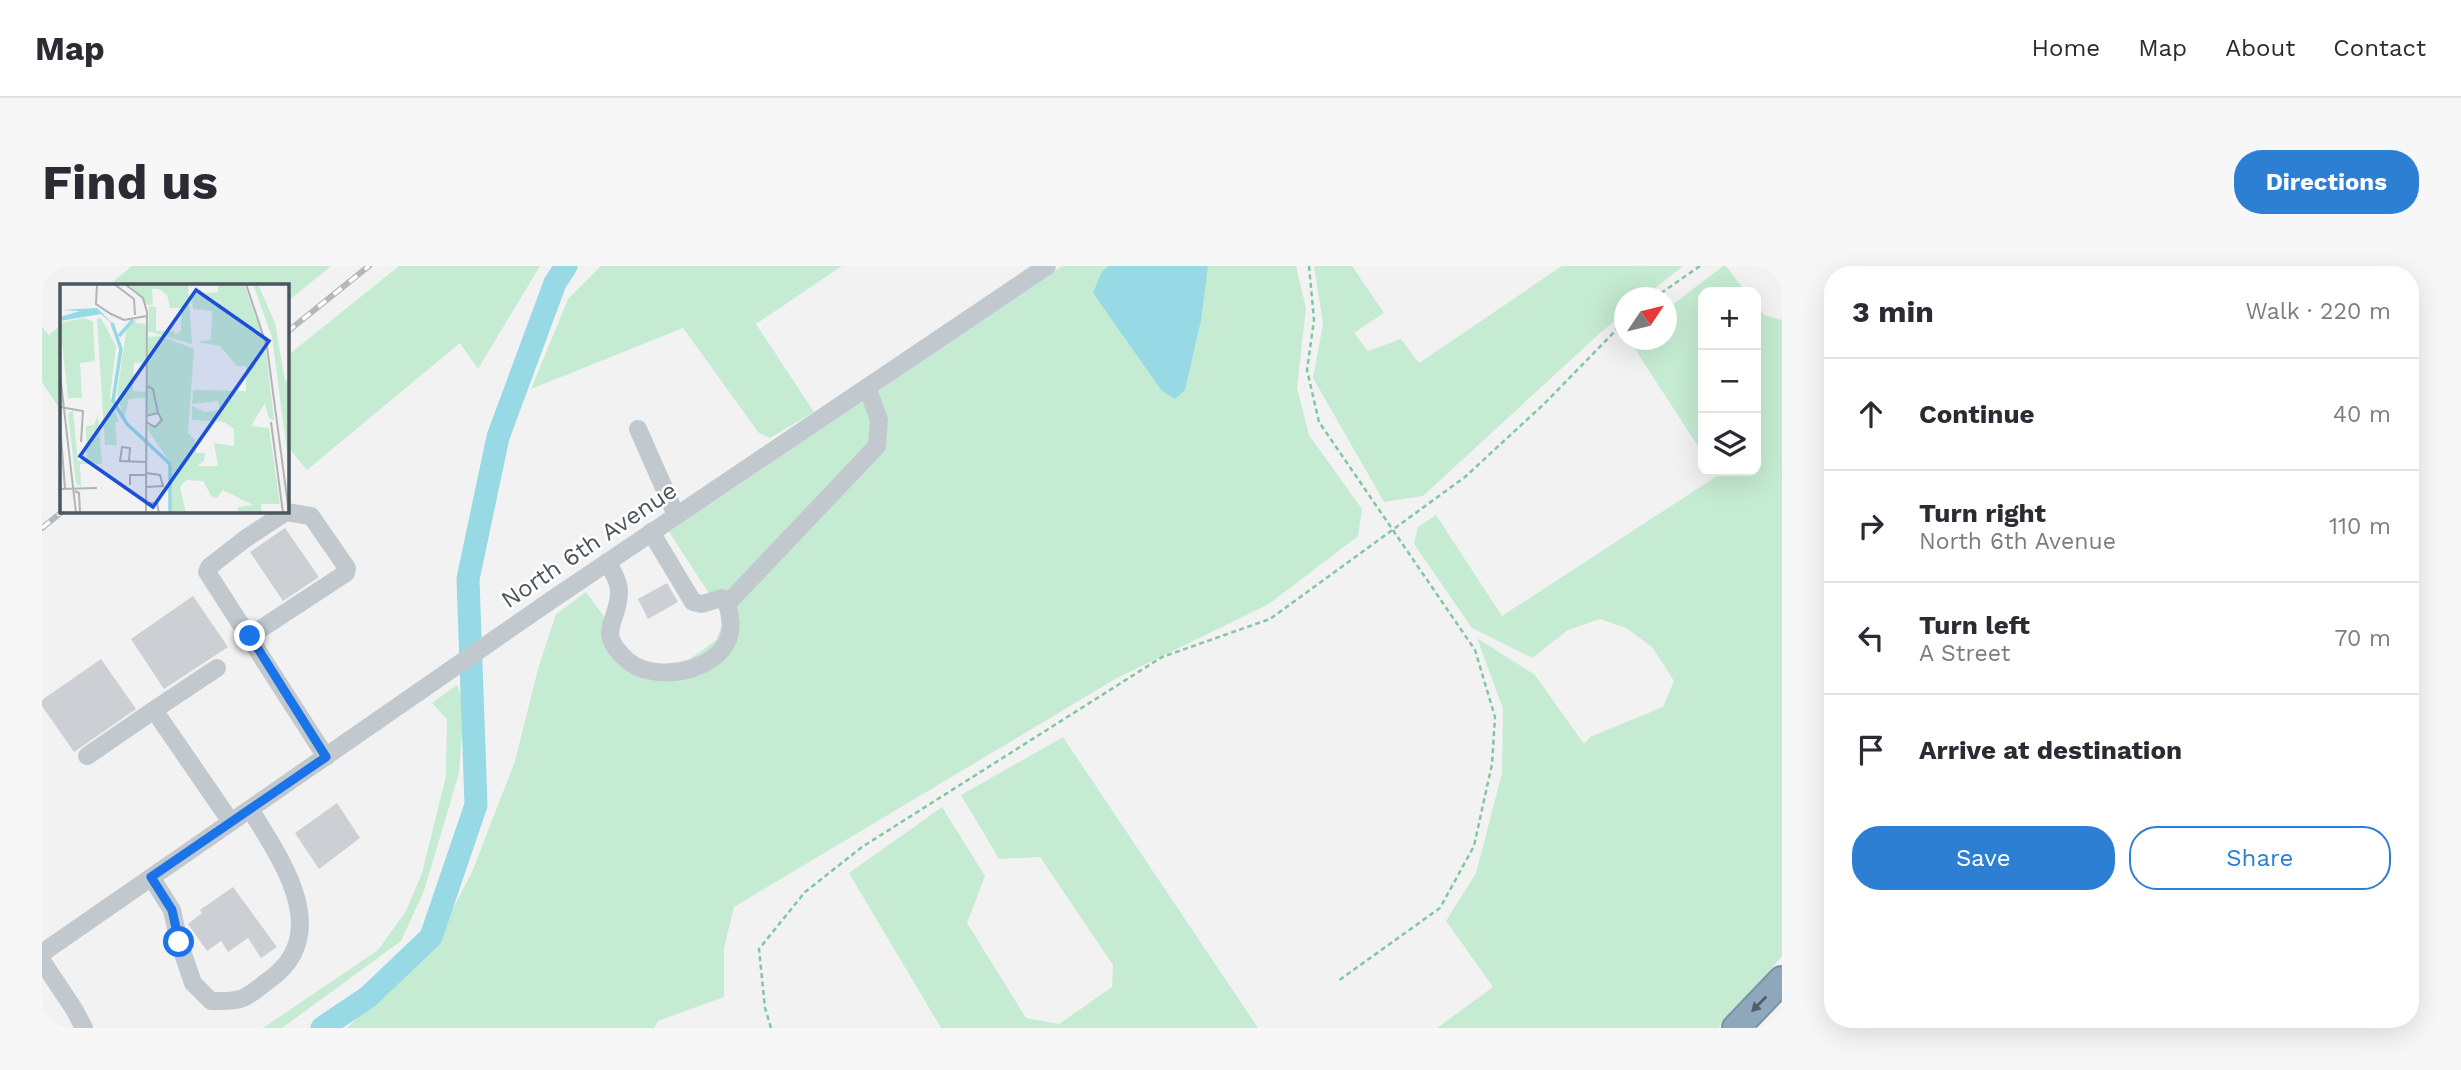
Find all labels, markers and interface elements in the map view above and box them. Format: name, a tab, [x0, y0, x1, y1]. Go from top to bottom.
text: Map	[35, 29, 105, 68]
text: Home	[2032, 34, 2100, 62]
text: Map	[2138, 34, 2187, 62]
text: About	[2225, 34, 2295, 62]
text: Contact	[2333, 34, 2426, 62]
button: Directions	[2234, 150, 2419, 214]
text: Find us	[42, 153, 218, 211]
inset map	[60, 284, 289, 513]
north arrow	[1614, 287, 1677, 350]
map controls	[1698, 287, 1761, 476]
button: +	[1698, 287, 1761, 350]
text: 3 min	[1852, 294, 1934, 329]
text: Walk · 220 m	[2245, 298, 2391, 325]
button: −	[1698, 350, 1761, 413]
icon: ahead	[1852, 395, 1890, 433]
text: Continue	[1919, 399, 2035, 429]
text: 40 m	[2333, 401, 2391, 428]
button: layers	[1698, 413, 1761, 476]
street label: North 6th Avenue	[496, 476, 682, 614]
text: Turn right	[1919, 498, 2046, 528]
icon: right	[1852, 507, 1890, 545]
text: 110 m	[2329, 513, 2391, 540]
text: North 6th Avenue	[1919, 528, 2116, 555]
text: Turn left	[1919, 610, 2030, 640]
icon: left	[1852, 619, 1890, 657]
route end	[234, 620, 265, 651]
text: 70 m	[2334, 625, 2391, 652]
text: A Street	[1919, 640, 2010, 667]
icon: arrive	[1852, 731, 1890, 769]
text: Arrive at destination	[1919, 735, 2182, 765]
button: Save	[1852, 826, 2115, 890]
button: Share	[2129, 826, 2391, 890]
route start	[163, 926, 194, 957]
one-way arrow	[1752, 995, 1768, 1012]

